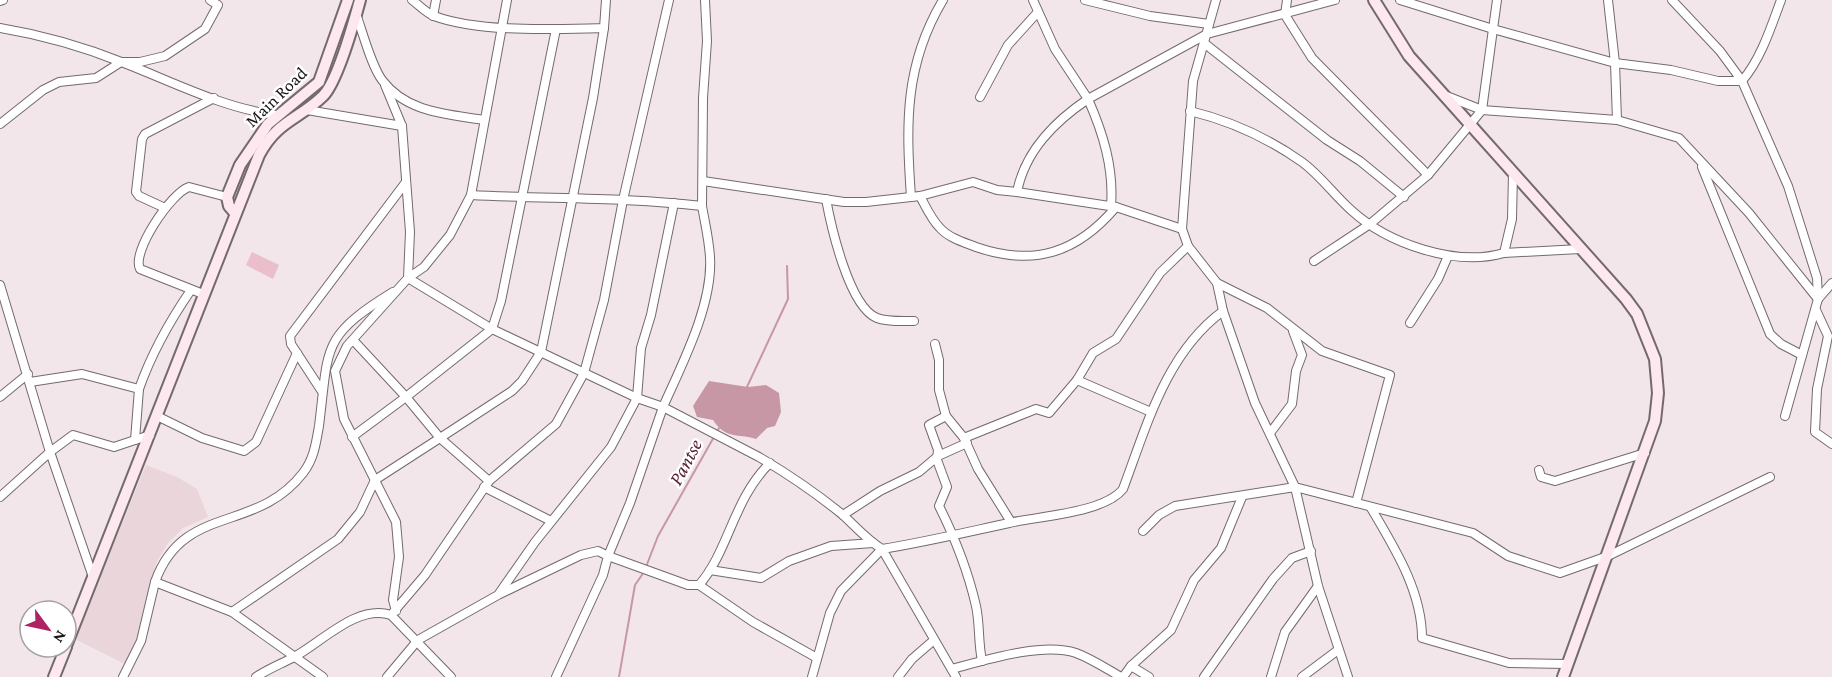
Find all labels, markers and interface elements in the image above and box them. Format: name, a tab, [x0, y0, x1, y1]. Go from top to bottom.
street label: Main Road	[241, 63, 311, 131]
water label: Pantse	[664, 435, 706, 489]
north arrow	[18, 599, 78, 659]
text: N	[50, 628, 70, 646]

